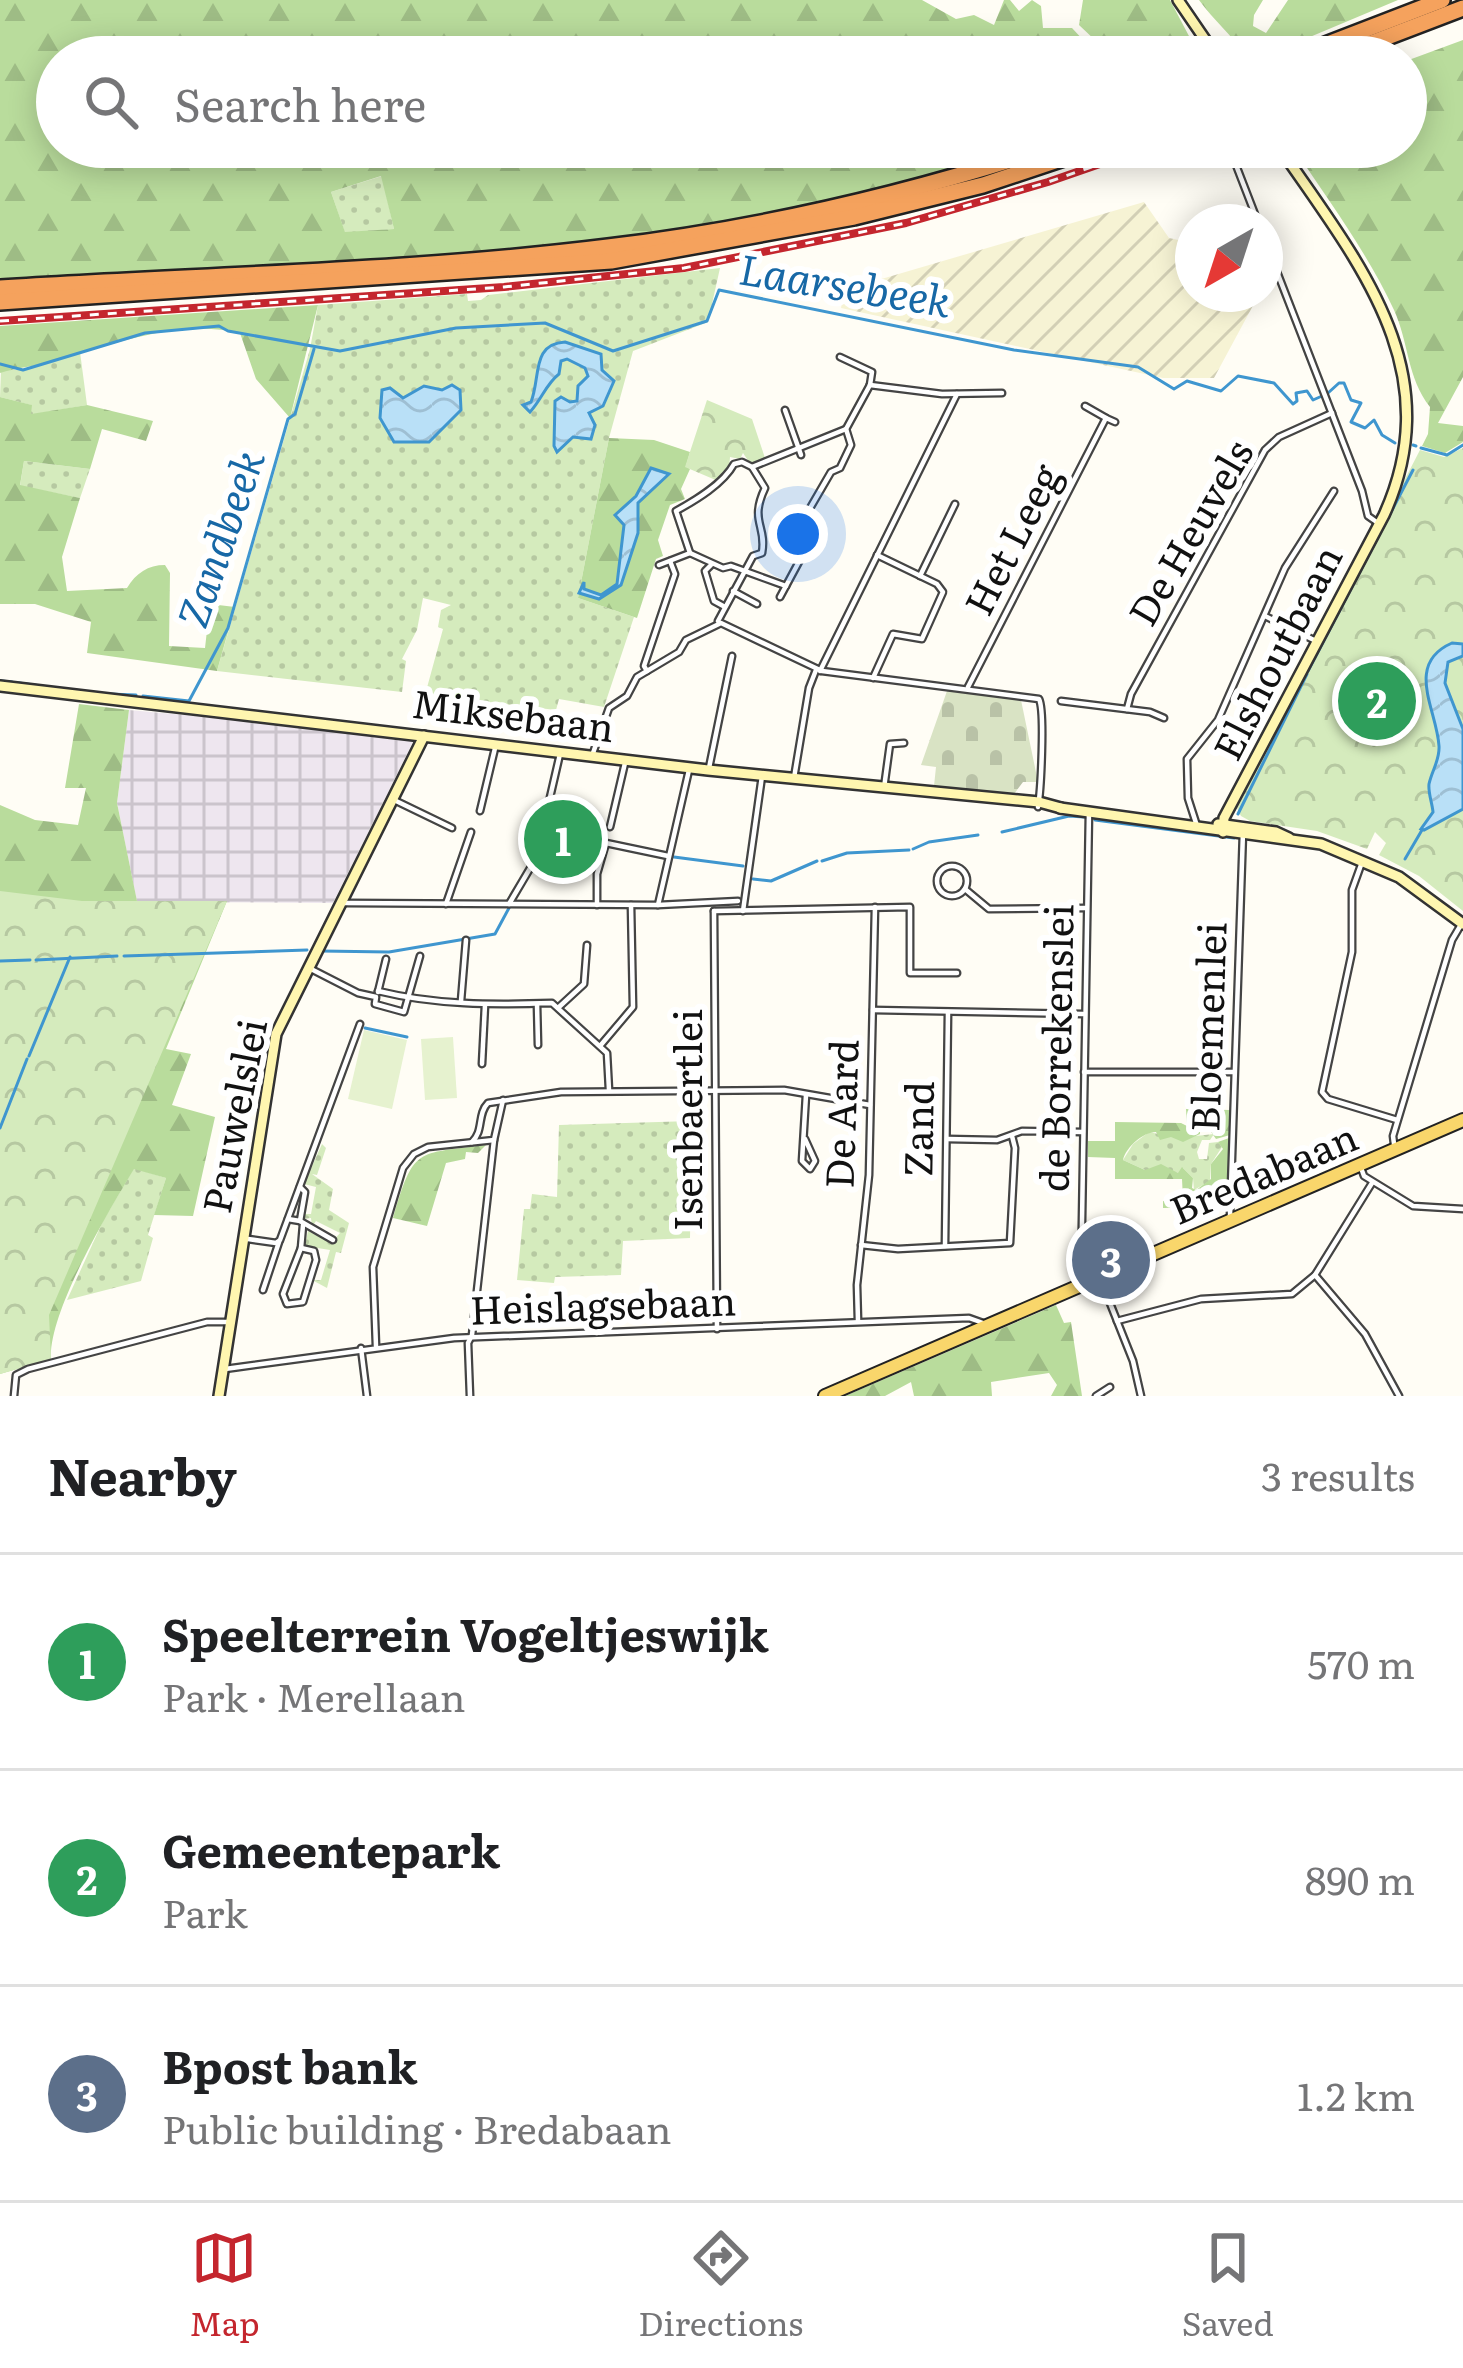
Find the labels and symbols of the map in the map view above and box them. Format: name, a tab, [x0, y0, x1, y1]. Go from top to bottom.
north arrow	[1175, 204, 1283, 312]
water label: Laarsebeek	[735, 236, 956, 330]
street label: De Heuvels	[1112, 428, 1265, 635]
water label: Zandbeek	[159, 441, 278, 635]
street label: Het Leeg	[948, 453, 1073, 624]
your location	[768, 504, 828, 564]
street label: Elshoutbaan	[1196, 534, 1354, 769]
pin: 2	[1338, 656, 1416, 746]
street label: Miksebaan	[409, 672, 618, 754]
pin: 1	[524, 794, 602, 884]
street label: de Borrekenslei	[1022, 903, 1086, 1192]
street label: Bloemenlei	[1173, 921, 1239, 1133]
street label: Isenbaertlei	[656, 1009, 714, 1231]
street label: Pauwelslei	[185, 1013, 279, 1217]
street label: De Aard	[807, 1038, 871, 1189]
street label: Zand	[886, 1081, 946, 1177]
street label: Bredabaan	[1160, 1106, 1366, 1237]
pin: 3	[1072, 1215, 1150, 1305]
street label: Heislagsebaan	[469, 1269, 737, 1337]

